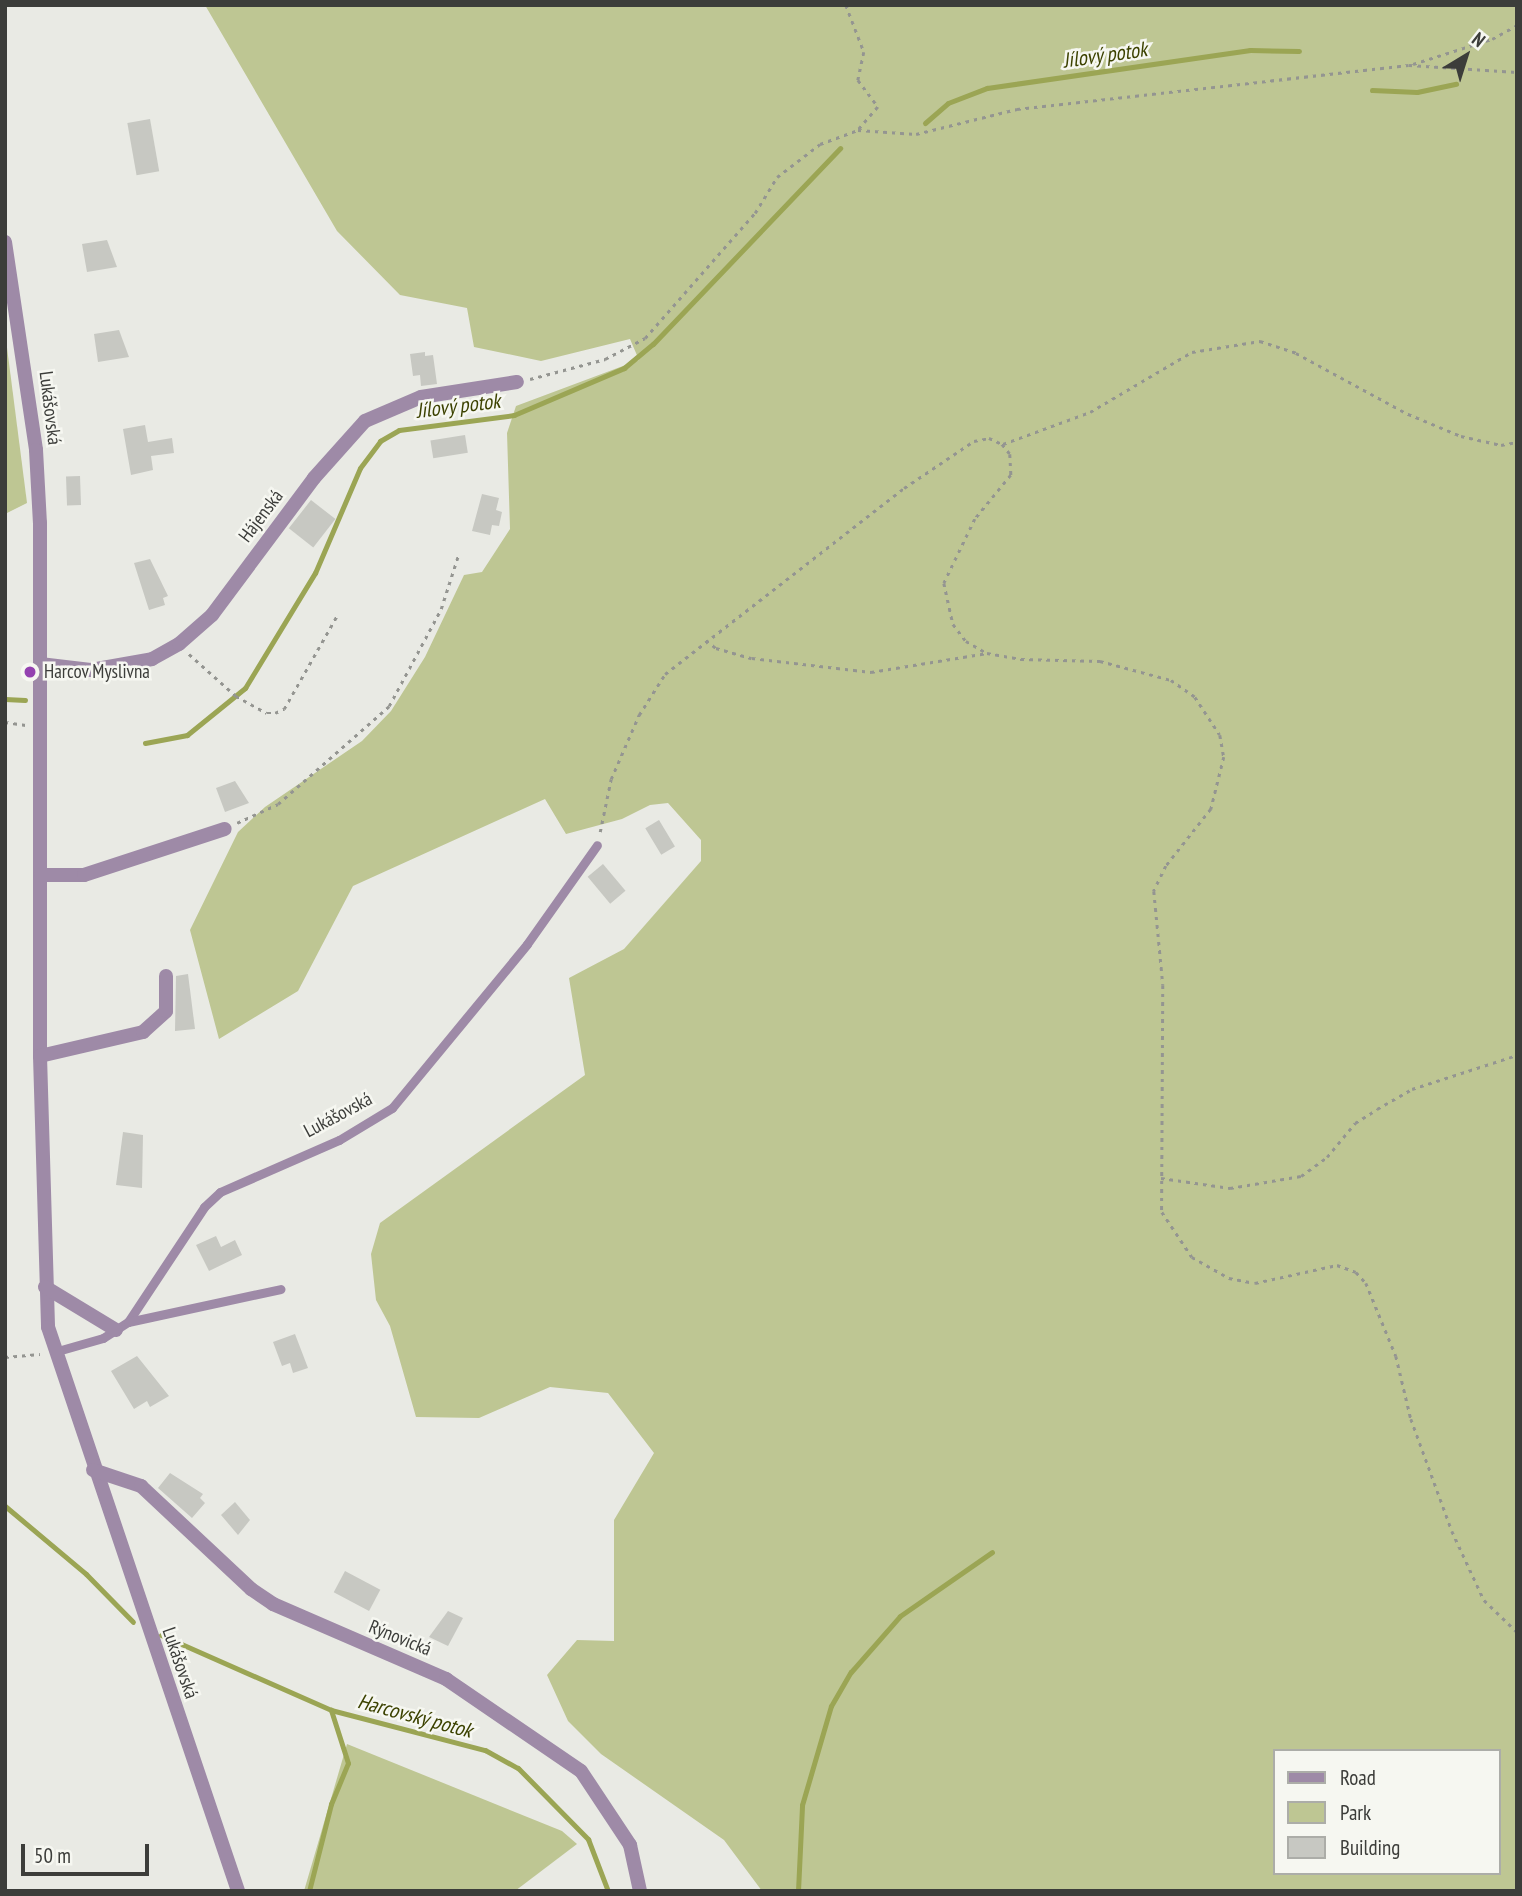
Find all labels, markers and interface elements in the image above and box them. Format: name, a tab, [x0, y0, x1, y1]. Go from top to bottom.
north arrow	[1431, 21, 1501, 91]
text: N	[1467, 27, 1490, 52]
water label: Jílový potok	[1061, 37, 1149, 73]
street label: Lukášovská	[34, 370, 66, 446]
water label: Jílový potok	[414, 388, 502, 424]
street label: Hájenská	[234, 485, 288, 547]
place label: Harcov Myslivna	[44, 661, 150, 683]
marker: Harcov Myslivna	[22, 664, 38, 680]
street label: Lukášovská	[300, 1088, 376, 1142]
street label: Rýnovická	[365, 1615, 435, 1661]
street label: Lukášovská	[157, 1624, 203, 1702]
water label: Harcovský potok	[355, 1689, 475, 1743]
legend	[1274, 1749, 1501, 1875]
text: Road	[1340, 1764, 1376, 1791]
text: Park	[1340, 1799, 1371, 1826]
scale bar	[24, 1829, 152, 1873]
text: Building	[1340, 1834, 1400, 1861]
text: 50 m	[34, 1842, 71, 1869]

